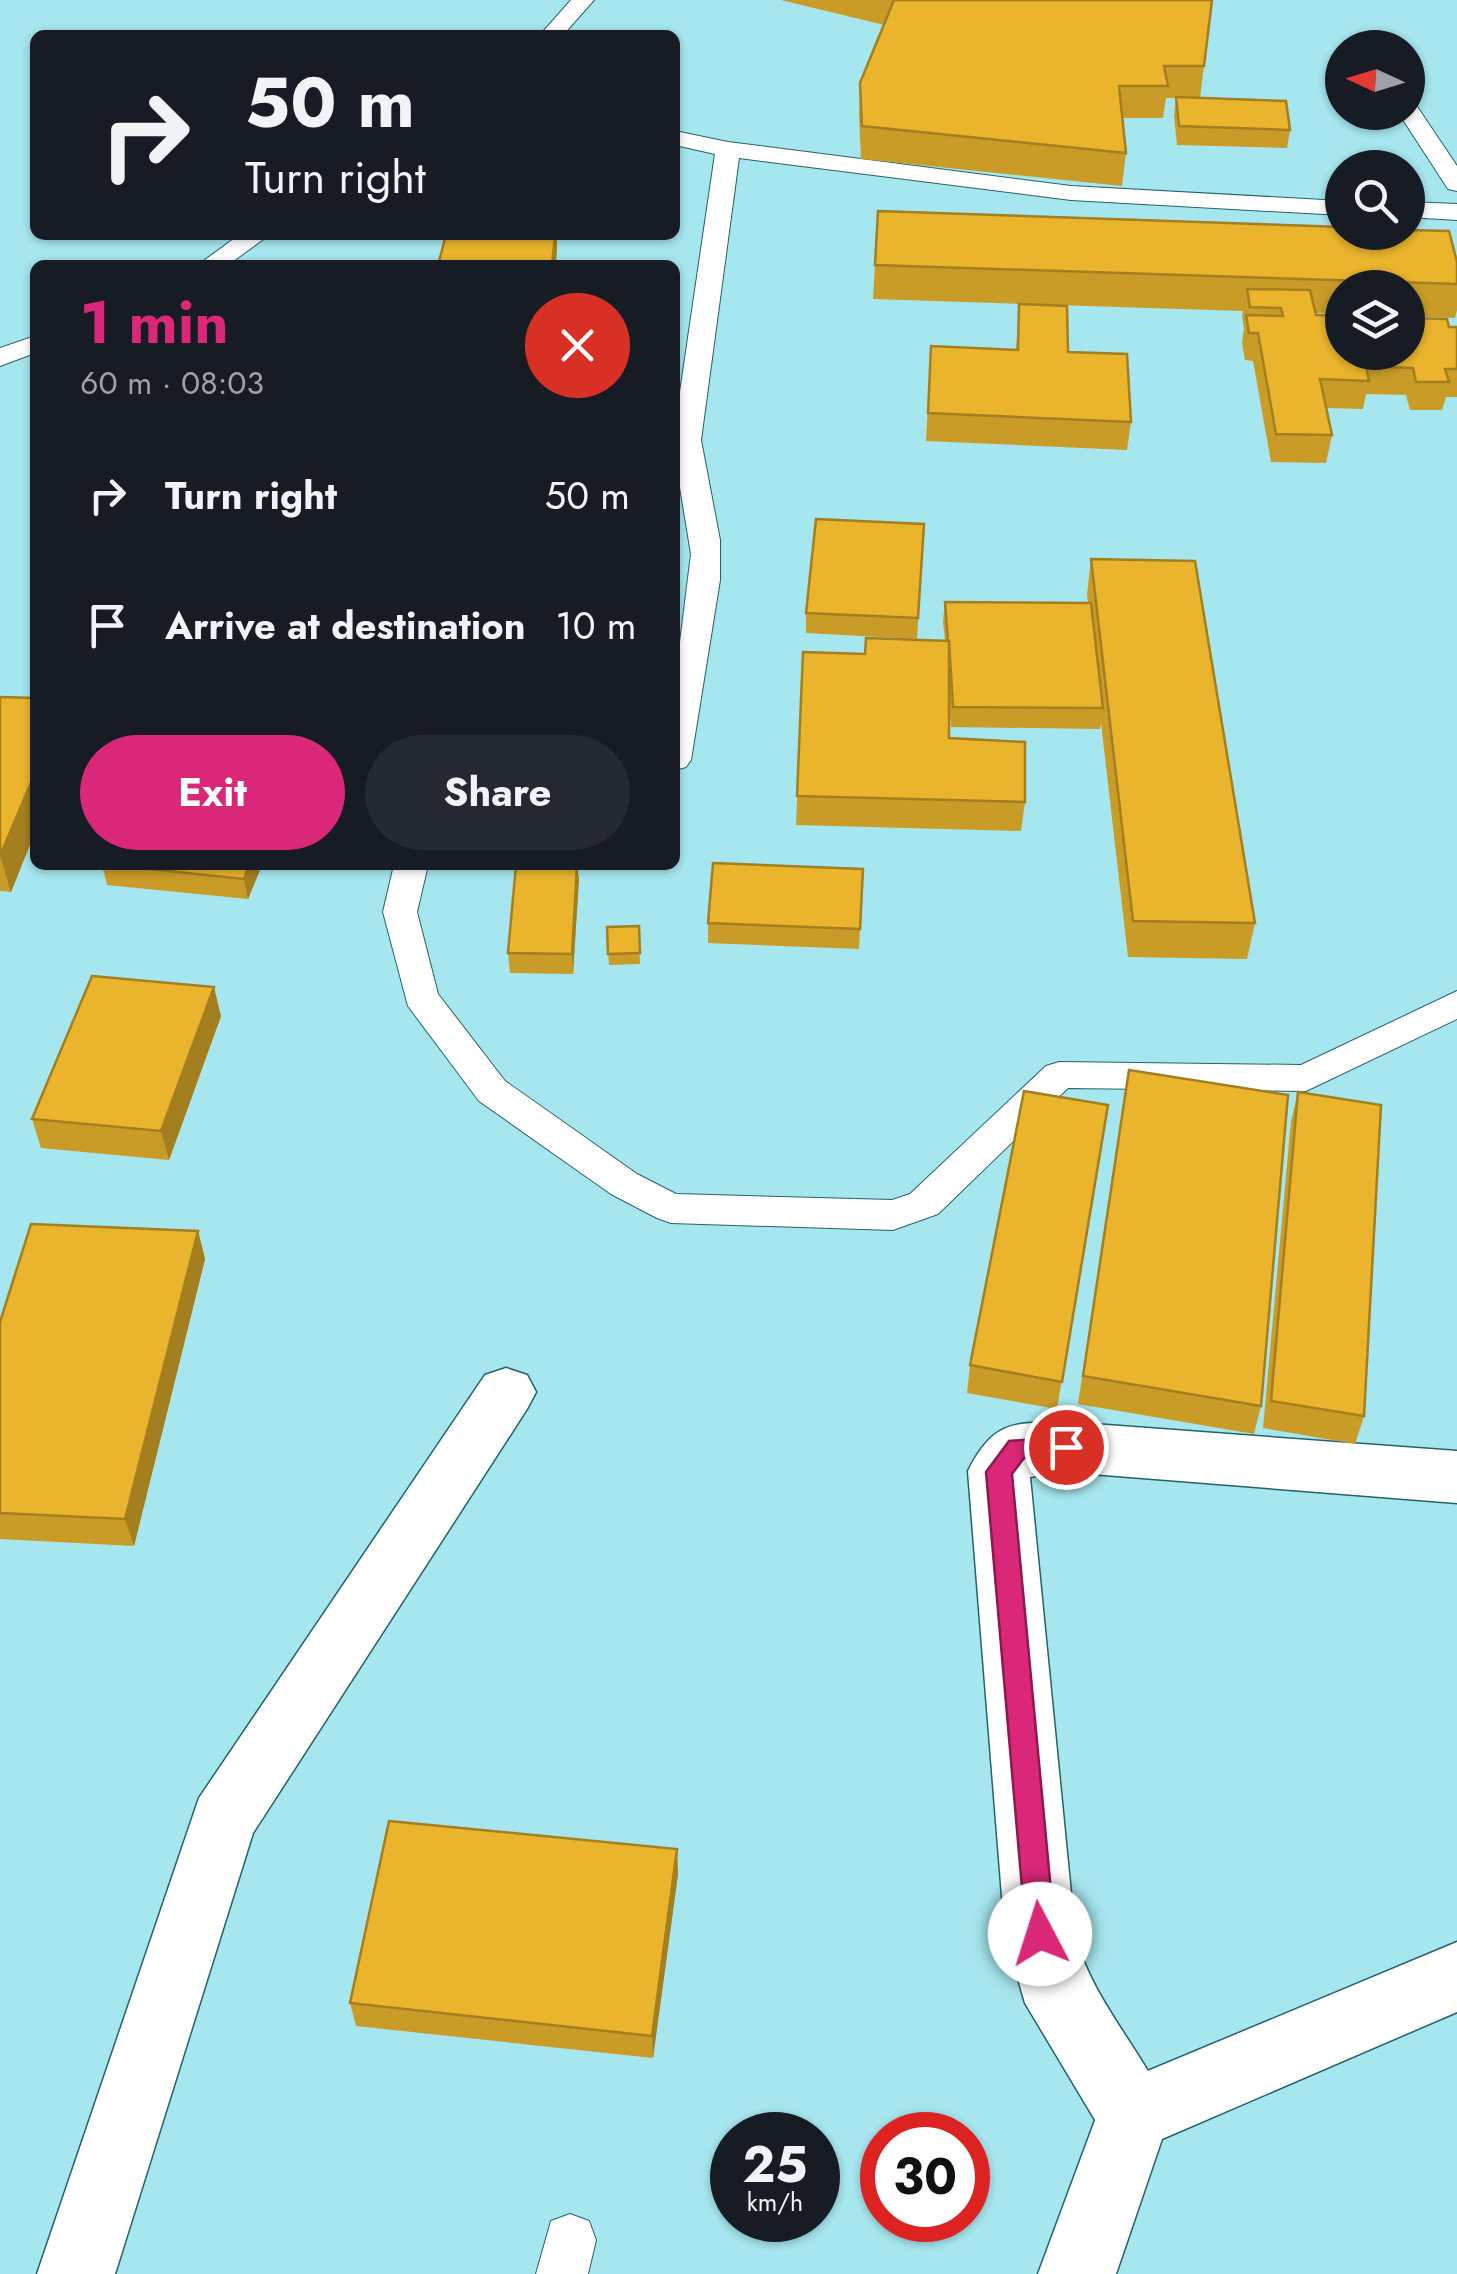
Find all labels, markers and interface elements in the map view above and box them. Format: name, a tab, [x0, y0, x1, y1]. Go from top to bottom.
north arrow	[1325, 30, 1425, 130]
map controls	[1325, 30, 1425, 370]
text: 50 m	[245, 52, 415, 153]
icon: right	[80, 70, 210, 200]
text: Turn right	[245, 145, 426, 210]
button: search	[1325, 150, 1425, 250]
button: layers	[1325, 270, 1425, 370]
text: 1 min	[80, 279, 229, 366]
button: close	[525, 293, 630, 398]
text: 60 m · 08:03	[80, 360, 264, 406]
icon: right	[80, 468, 135, 523]
text: Turn right	[165, 468, 337, 523]
text: 50 m	[545, 468, 630, 523]
icon: arrive	[80, 598, 135, 653]
text: Arrive at destination	[165, 598, 526, 653]
text: 10 m	[556, 598, 637, 653]
button: Exit	[80, 735, 345, 850]
button: Share	[365, 735, 630, 850]
pin	[1024, 1405, 1109, 1490]
icon: arrive	[1039, 1420, 1094, 1475]
position arrow	[988, 1882, 1092, 1986]
speed limit sign: 30	[860, 2112, 990, 2242]
text: 25	[742, 2128, 808, 2201]
text: km/h	[747, 2184, 803, 2220]

